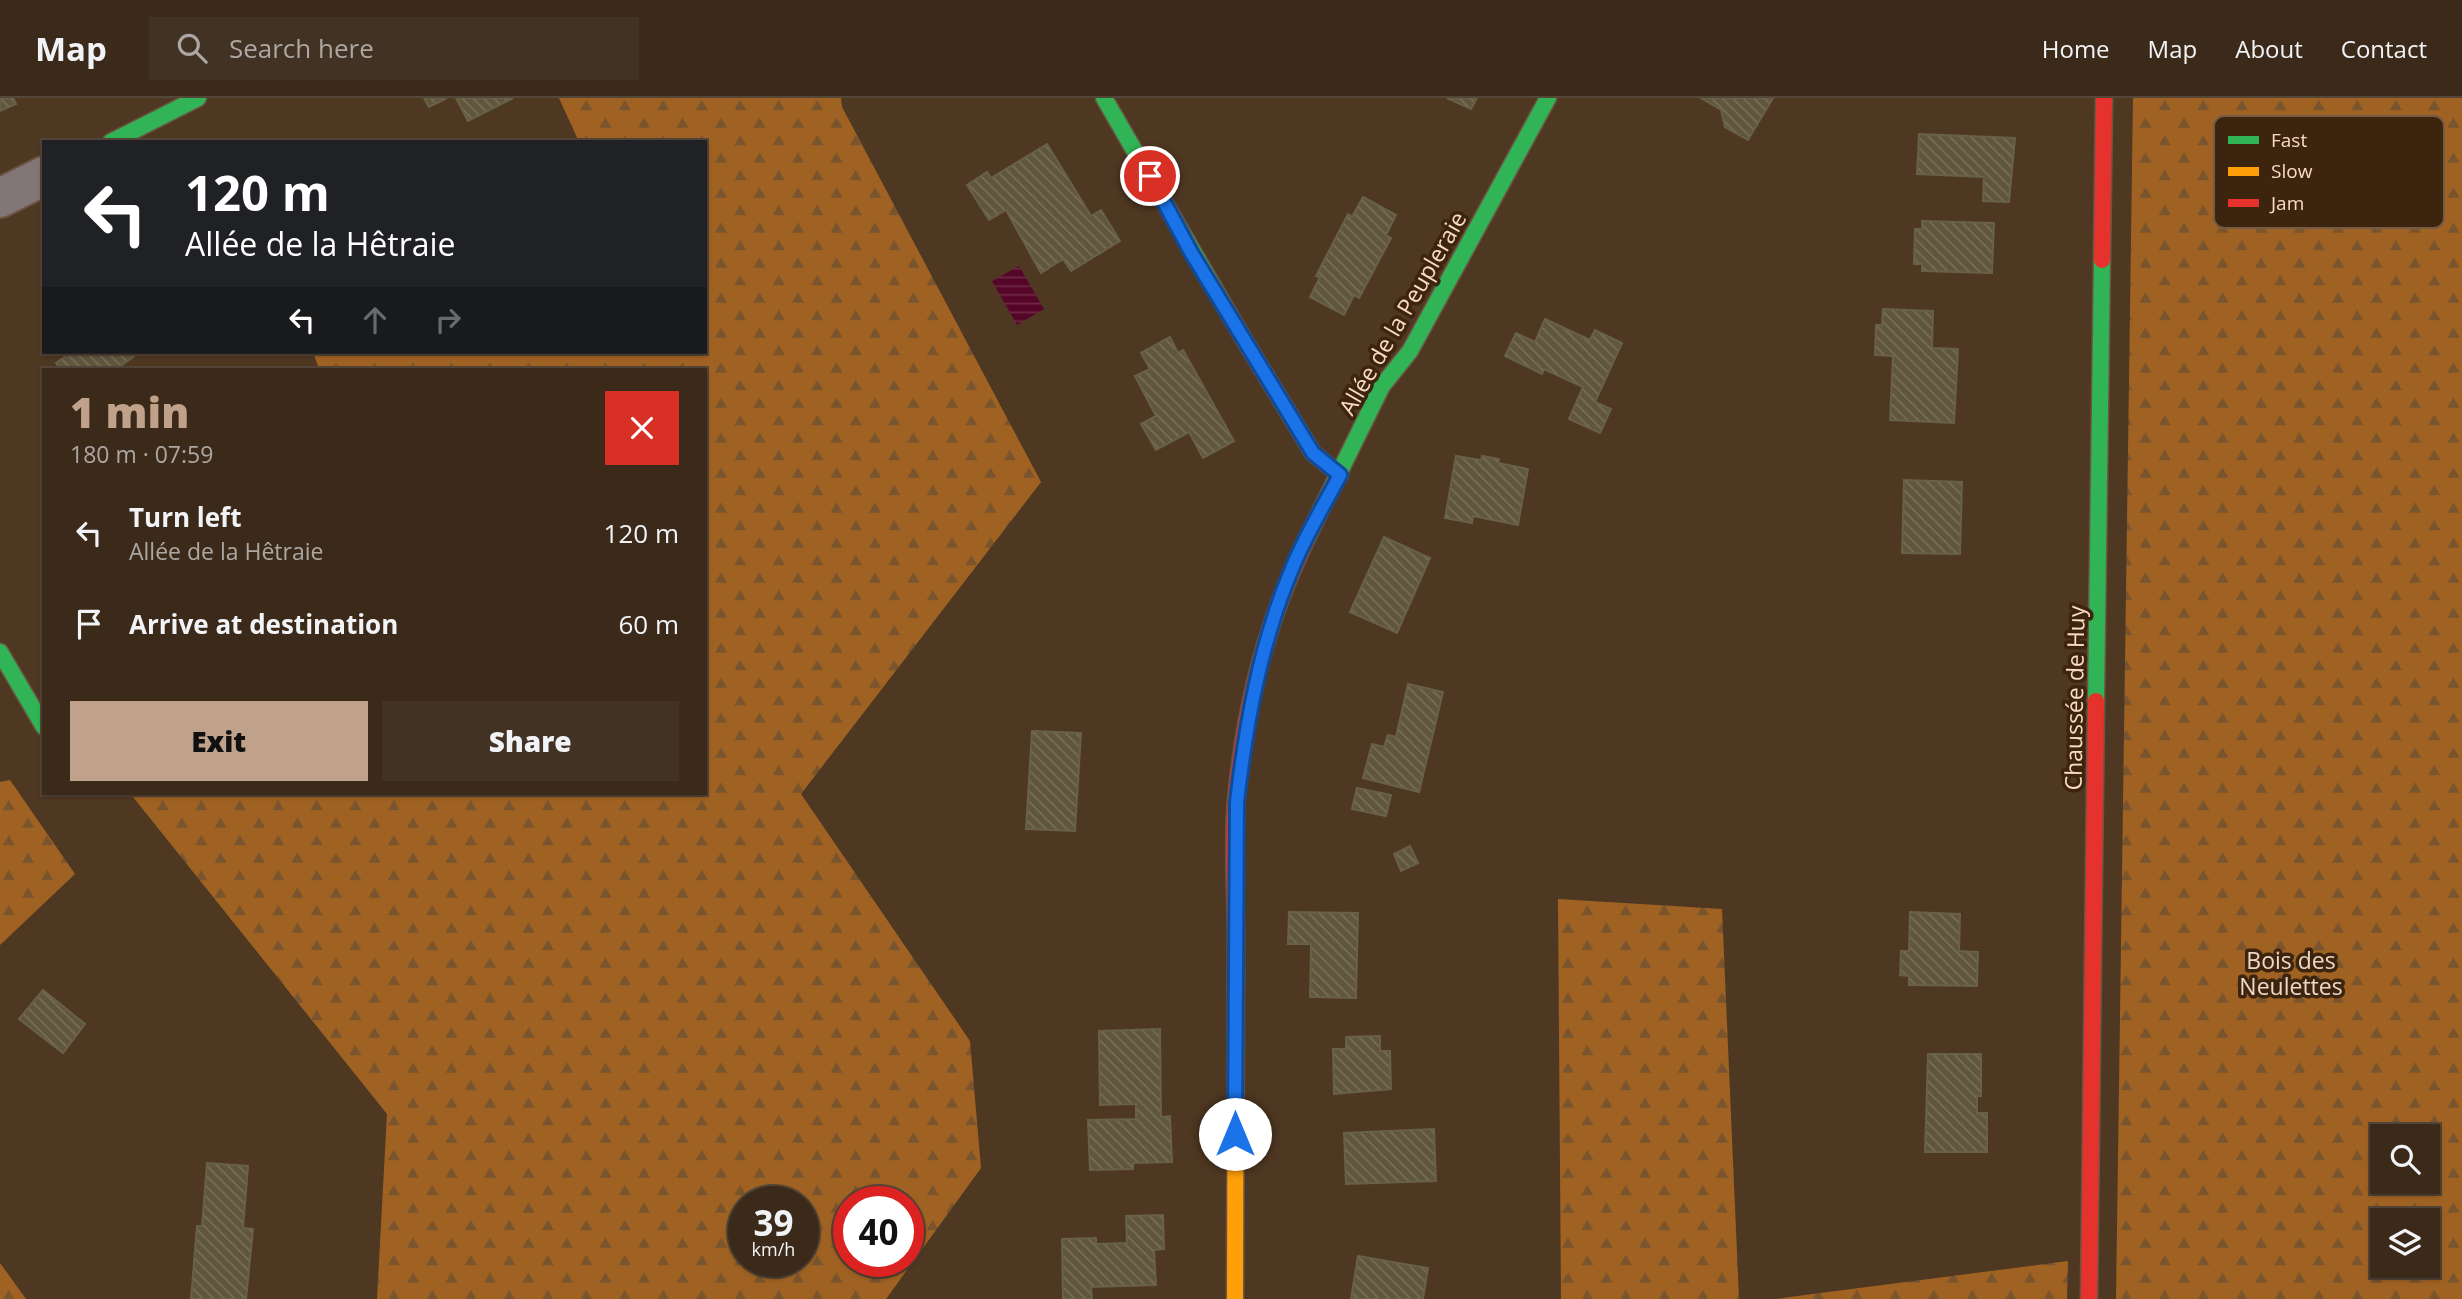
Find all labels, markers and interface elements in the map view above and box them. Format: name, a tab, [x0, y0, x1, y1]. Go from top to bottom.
search box	[149, 17, 639, 80]
text: Map	[35, 26, 107, 71]
icon: search	[173, 29, 211, 67]
text: Search here	[229, 30, 374, 66]
text: Home	[2042, 32, 2110, 65]
text: Map	[2148, 32, 2197, 65]
text: About	[2235, 32, 2303, 65]
text: Contact	[2341, 32, 2427, 65]
legend	[2214, 116, 2444, 228]
text: Fast	[2271, 127, 2307, 153]
pin	[1120, 146, 1180, 206]
icon: arrive	[1131, 157, 1169, 195]
text: Slow	[2271, 158, 2313, 184]
text: 120 m	[185, 159, 330, 225]
icon: left	[70, 168, 161, 259]
text: Jam	[2269, 190, 2304, 216]
street label: Allée de la Peupleraie	[1331, 205, 1473, 421]
text: Allée de la Hêtraie	[185, 222, 456, 265]
icon: left	[283, 301, 321, 339]
icon: ahead	[356, 301, 394, 339]
icon: right	[429, 301, 467, 339]
text: 1 min	[70, 383, 189, 440]
button: close	[605, 391, 679, 465]
text: 180 m · 07:59	[70, 438, 213, 470]
text: Turn left	[129, 499, 241, 535]
icon: left	[70, 514, 108, 552]
text: 120 m	[604, 515, 679, 551]
text: Allée de la Hêtraie	[129, 535, 323, 567]
icon: arrive	[70, 605, 108, 643]
street label: Chaussée de Huy	[2056, 605, 2092, 791]
text: Arrive at destination	[129, 606, 398, 642]
text: 60 m	[618, 606, 679, 642]
button: Exit	[70, 701, 368, 781]
button: Share	[382, 701, 679, 781]
park label: Bois des Neulettes	[2239, 944, 2343, 1002]
position arrow	[1198, 1097, 1272, 1171]
map controls	[2370, 1124, 2440, 1278]
button: search	[2370, 1124, 2440, 1194]
speed limit sign: 40	[833, 1186, 924, 1277]
text: 39	[753, 1199, 794, 1246]
button: layers	[2370, 1208, 2440, 1278]
text: km/h	[752, 1237, 795, 1261]

